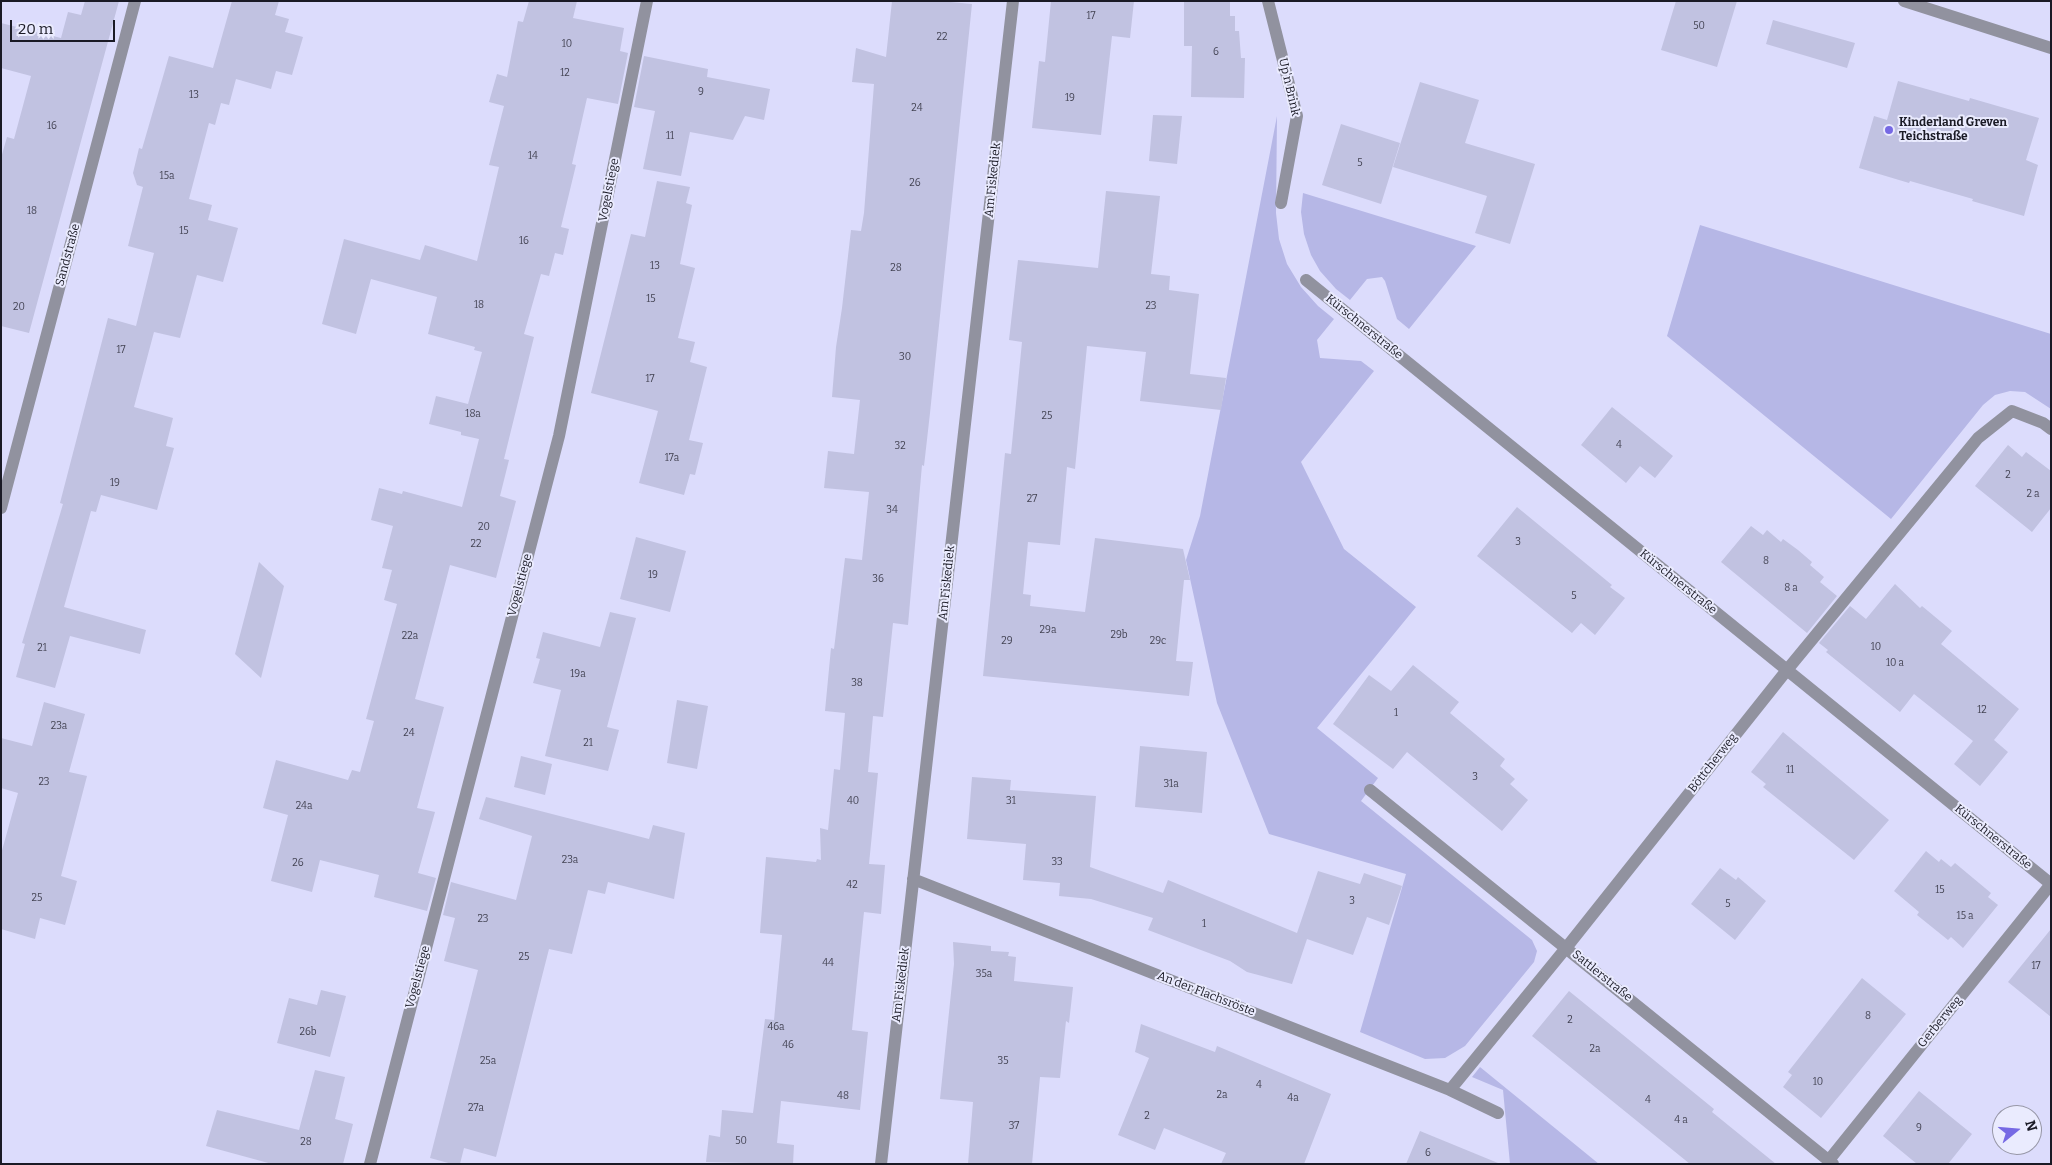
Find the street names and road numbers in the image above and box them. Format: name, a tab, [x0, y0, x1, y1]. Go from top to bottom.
street label: Up'n Brink	[1275, 57, 1303, 117]
street label: Am Fiskediek	[982, 142, 1004, 218]
street label: Vogelstiege	[596, 157, 622, 223]
street label: Sandstraße	[53, 222, 83, 288]
street label: Kürschnerstraße	[1323, 292, 1405, 362]
street label: Am Fiskediek	[936, 545, 958, 621]
street label: Kürschnerstraße	[1637, 547, 1719, 617]
street label: Vogelstiege	[505, 552, 535, 618]
street label: Böttcherweg	[1685, 731, 1741, 795]
street label: Kürschnerstraße	[1952, 802, 2034, 872]
street label: Vogelstiege	[403, 944, 433, 1010]
street label: Am Fiskediek	[889, 947, 913, 1023]
street label: Sattlerstraße	[1569, 947, 1635, 1005]
street label: An der Flachsröste	[1155, 969, 1257, 1019]
street label: Gerberweg	[1915, 993, 1965, 1051]

